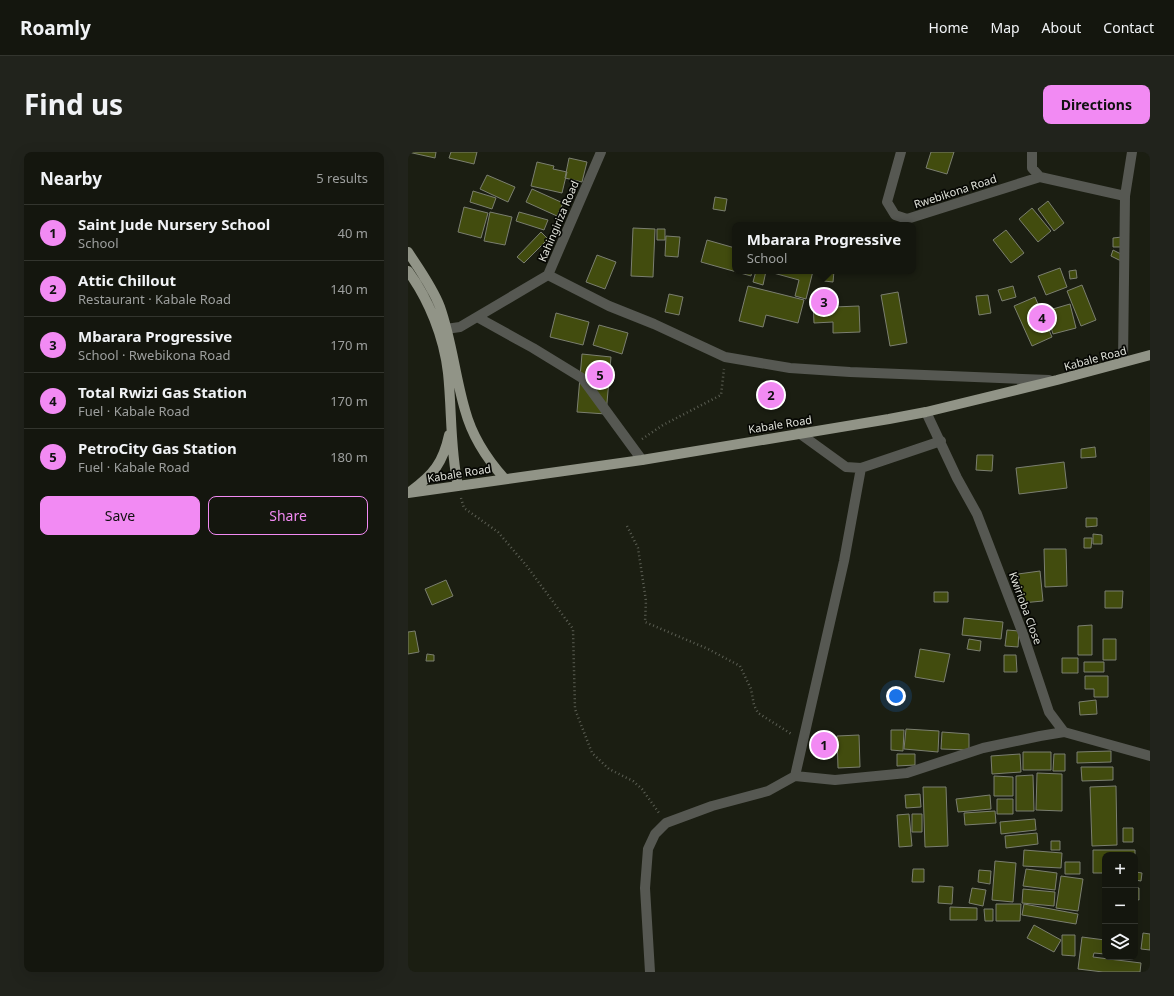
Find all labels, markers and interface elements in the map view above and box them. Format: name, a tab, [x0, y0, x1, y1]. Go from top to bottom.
text: Roamly	[20, 15, 91, 41]
text: Home	[929, 18, 968, 37]
text: Map	[990, 18, 1020, 37]
text: About	[1042, 18, 1081, 37]
text: Contact	[1103, 18, 1154, 37]
text: Find us	[24, 85, 123, 123]
button: Directions	[1043, 85, 1150, 124]
text: Nearby	[40, 167, 102, 190]
text: 5 results	[316, 169, 368, 187]
street label: Rwebikona Road	[912, 171, 998, 211]
street label: Kahingiriza Road	[534, 178, 582, 264]
text: Saint Jude Nursery School	[78, 214, 270, 234]
popup	[732, 222, 916, 274]
text: 1	[49, 224, 57, 242]
text: 40 m	[338, 224, 368, 242]
text: Mbarara Progressive	[747, 229, 901, 249]
text: School	[78, 234, 119, 252]
text: School	[747, 249, 787, 267]
text: Attic Chillout	[78, 270, 176, 290]
text: 2	[49, 280, 57, 298]
text: 140 m	[330, 280, 368, 298]
pin: 3	[811, 287, 837, 317]
text: Restaurant · Kabale Road	[78, 290, 231, 308]
pin: 4	[1029, 303, 1055, 333]
text: Mbarara Progressive	[78, 326, 232, 346]
text: 3	[49, 336, 57, 354]
text: 170 m	[330, 336, 368, 354]
street label: Kabale Road	[1062, 342, 1128, 374]
text: School · Rwebikona Road	[78, 346, 230, 364]
pin: 5	[587, 360, 613, 390]
pin: 2	[758, 380, 784, 410]
text: Total Rwizi Gas Station	[78, 382, 247, 402]
text: 4	[49, 392, 57, 410]
text: 170 m	[330, 392, 368, 410]
text: Fuel · Kabale Road	[78, 402, 190, 420]
street label: Kabale Road	[747, 412, 813, 436]
text: PetroCity Gas Station	[78, 438, 237, 458]
text: 5	[49, 448, 57, 466]
text: 180 m	[330, 448, 368, 466]
text: Fuel · Kabale Road	[78, 458, 190, 476]
street label: Kabale Road	[426, 461, 492, 485]
button: Save	[40, 496, 200, 535]
button: Share	[208, 496, 368, 535]
street label: Kwirioba Close	[1006, 570, 1046, 646]
your location	[886, 686, 906, 706]
pin: 1	[811, 730, 837, 760]
map controls	[1102, 852, 1138, 960]
button: +	[1102, 852, 1138, 888]
button: −	[1102, 888, 1138, 924]
button: layers	[1102, 924, 1138, 960]

